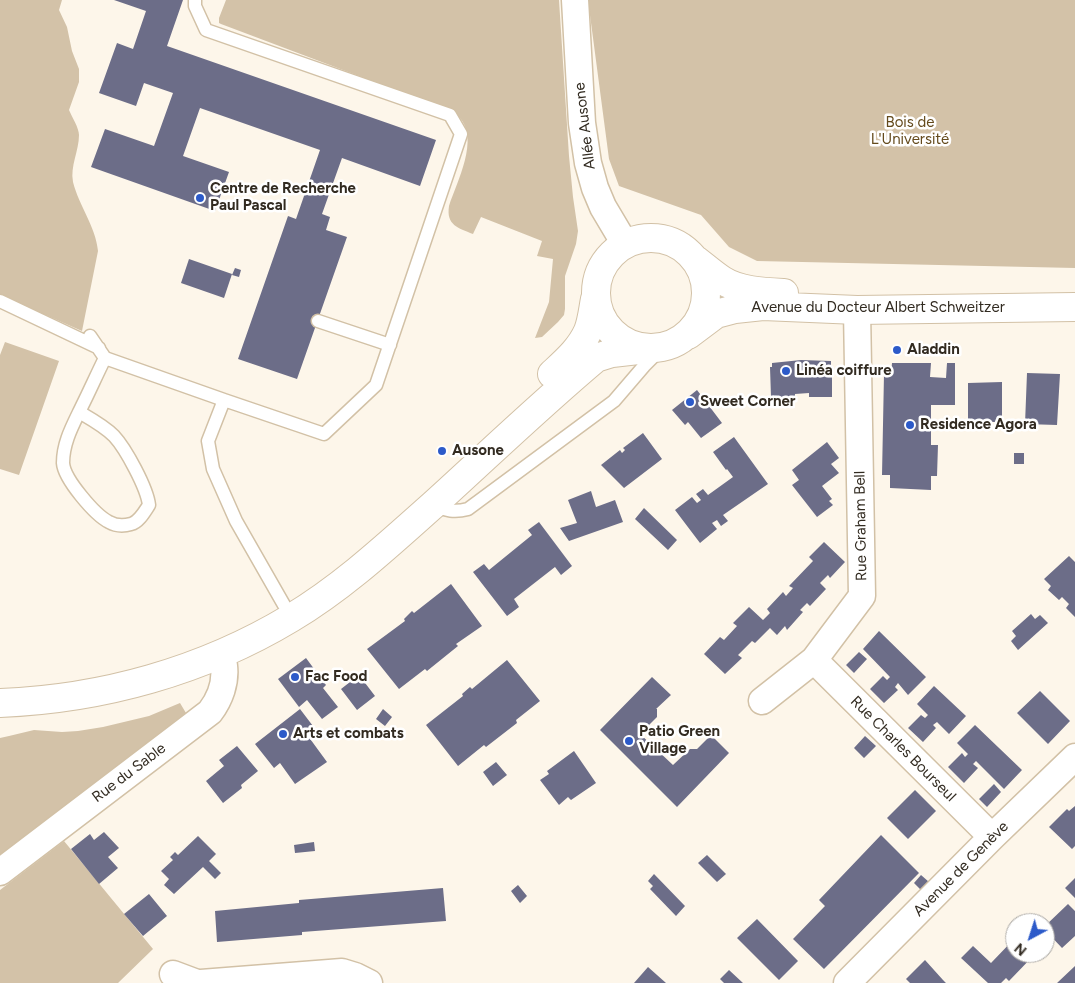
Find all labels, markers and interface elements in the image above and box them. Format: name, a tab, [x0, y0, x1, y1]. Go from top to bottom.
street label: Allée Ausone	[571, 81, 599, 171]
park label: Bois de L'Université	[871, 114, 949, 149]
place label: Centre de Recherche Paul Pascal	[210, 180, 356, 215]
marker: Centre de Recherche Paul Pascal	[194, 192, 206, 204]
street label: Avenue du Docteur Albert Schweitzer	[751, 299, 1005, 317]
place label: Aladdin	[907, 341, 960, 359]
marker: Aladdin	[891, 344, 903, 356]
place label: Linéa coiffure	[796, 362, 892, 380]
marker: Linéa coiffure	[780, 365, 792, 377]
place label: Sweet Corner	[700, 393, 795, 411]
marker: Sweet Corner	[684, 396, 696, 408]
place label: Residence Agora	[920, 416, 1037, 434]
marker: Residence Agora	[904, 419, 916, 431]
place label: Ausone	[452, 442, 504, 460]
marker: Ausone	[436, 445, 448, 457]
street label: Rue Graham Bell	[851, 471, 871, 581]
place label: Fac Food	[305, 668, 367, 686]
marker: Fac Food	[289, 671, 301, 683]
street label: Rue Charles Bourseul	[846, 692, 960, 806]
place label: Patio Green Village	[639, 723, 720, 758]
place label: Arts et combats	[293, 725, 404, 743]
marker: Arts et combats	[277, 728, 289, 740]
marker: Patio Green Village	[623, 735, 635, 747]
street label: Rue du Sable	[89, 739, 169, 807]
street label: Avenue de Genève	[910, 818, 1012, 920]
north arrow	[1005, 913, 1055, 963]
text: N	[1011, 939, 1030, 959]

